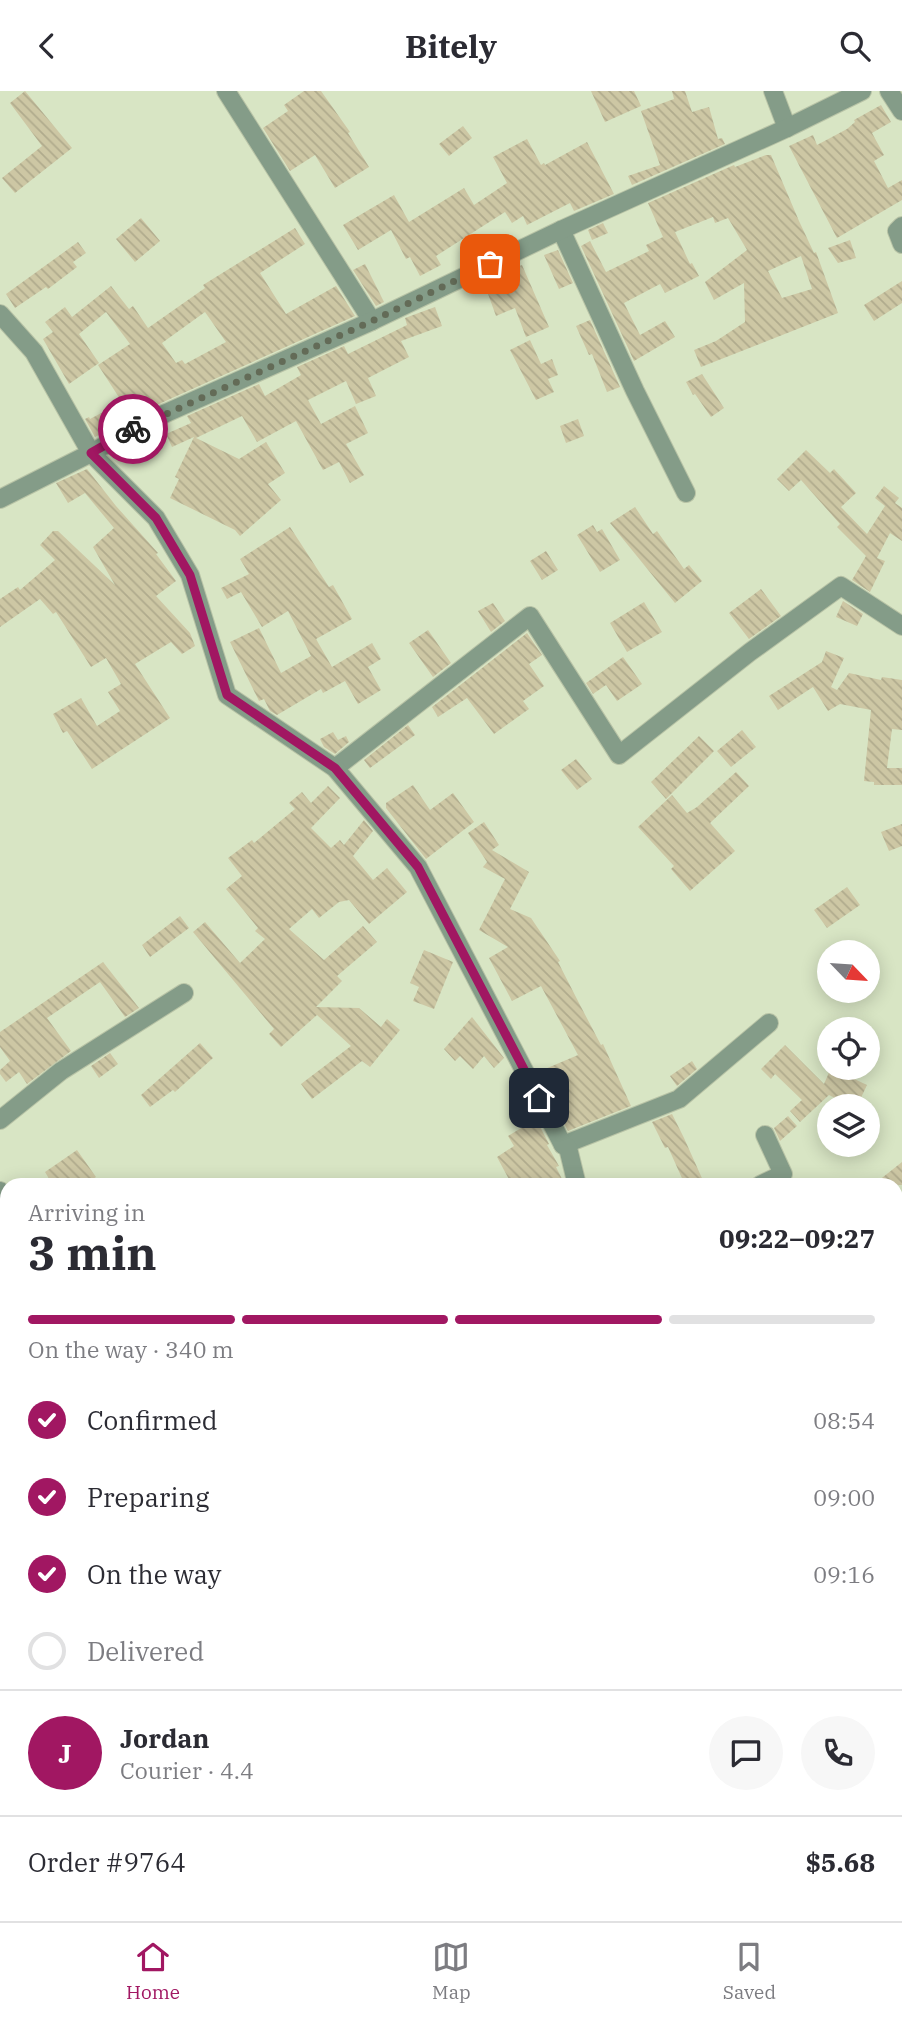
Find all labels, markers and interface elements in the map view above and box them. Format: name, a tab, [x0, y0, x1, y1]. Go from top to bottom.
text: Bitely	[405, 25, 497, 67]
icon: back	[28, 27, 66, 65]
icon: search	[836, 27, 874, 65]
pin	[460, 234, 520, 294]
icon: bag	[471, 245, 509, 283]
courier	[98, 394, 168, 464]
icon: bike	[114, 410, 152, 448]
north arrow	[817, 940, 880, 1003]
map controls	[817, 940, 880, 1157]
button: locate	[817, 1017, 880, 1080]
pin	[509, 1068, 569, 1128]
icon: home	[520, 1079, 558, 1117]
button: layers	[817, 1094, 880, 1157]
text: Arriving in	[28, 1197, 145, 1227]
text: 09:22–09:27	[719, 1221, 875, 1255]
text: 3 min	[28, 1223, 157, 1283]
text: On the way · 340 m	[28, 1334, 234, 1364]
icon: check	[28, 1401, 66, 1439]
text: Confirmed	[87, 1403, 218, 1437]
text: 08:54	[813, 1405, 875, 1435]
icon: check	[28, 1478, 66, 1516]
text: Preparing	[87, 1480, 209, 1514]
text: 09:00	[813, 1482, 875, 1512]
icon: check	[28, 1555, 66, 1593]
text: On the way	[87, 1557, 221, 1591]
text: 09:16	[813, 1559, 875, 1589]
text: Delivered	[87, 1634, 204, 1668]
button: chat	[709, 1716, 783, 1790]
button: phone	[801, 1716, 875, 1790]
text: Jordan	[120, 1721, 210, 1755]
text: J	[58, 1736, 72, 1770]
text: Courier · 4.4	[120, 1755, 254, 1785]
text: Order #9764	[28, 1845, 186, 1879]
text: $5.68	[805, 1845, 875, 1879]
tab: Home	[126, 1938, 180, 2004]
tab: Map	[432, 1938, 471, 2004]
tab: Saved	[723, 1938, 776, 2004]

